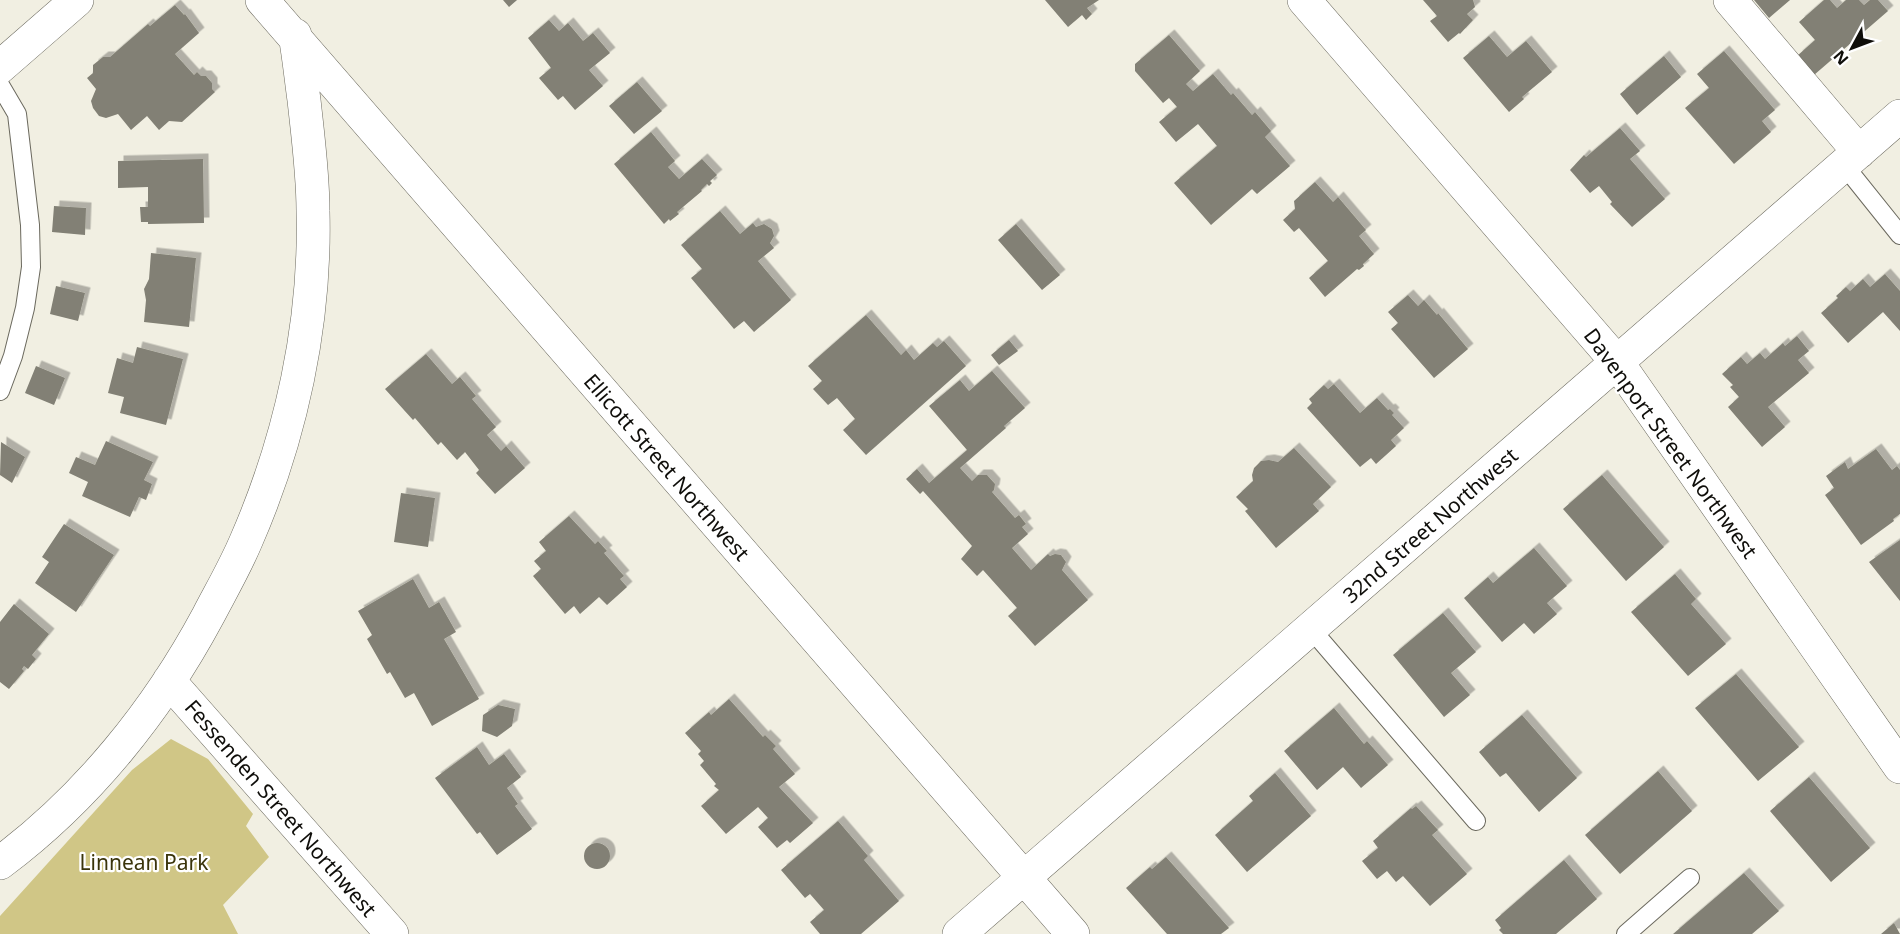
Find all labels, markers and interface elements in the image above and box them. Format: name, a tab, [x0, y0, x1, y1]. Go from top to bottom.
north arrow	[1822, 18, 1882, 78]
text: N	[1828, 46, 1853, 70]
street label: Davenport Street Northwest	[1578, 322, 1764, 564]
street label: Ellicott Street Northwest	[578, 368, 756, 567]
street label: 32nd Street Northwest	[1337, 441, 1524, 609]
street label: Fessenden Street Northwest	[179, 694, 383, 923]
park label: Linnean Park	[80, 848, 209, 876]

